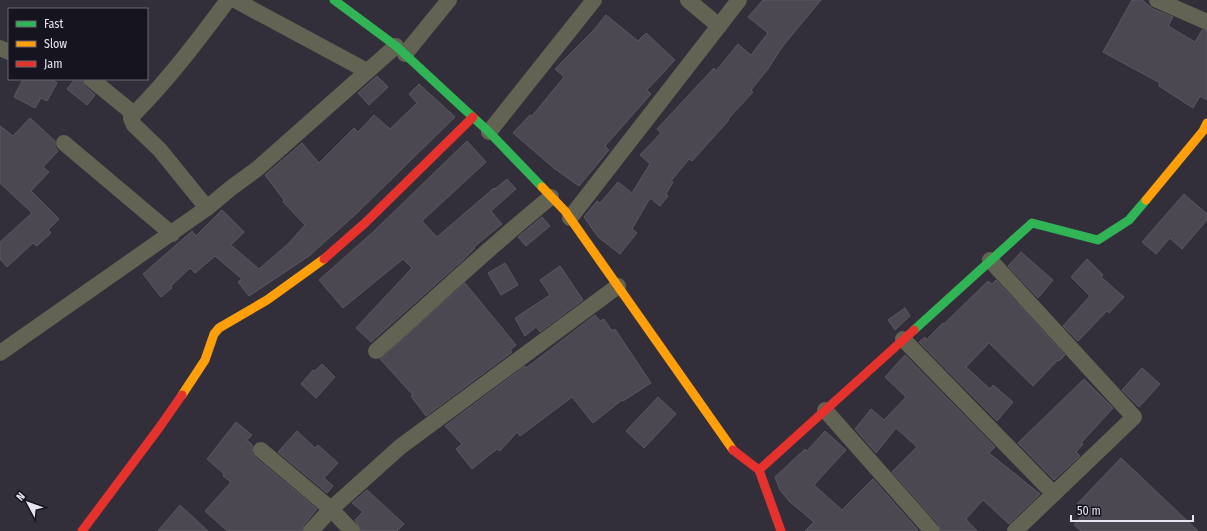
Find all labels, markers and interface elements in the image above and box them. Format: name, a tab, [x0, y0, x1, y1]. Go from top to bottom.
legend	[8, 8, 148, 80]
text: Fast	[44, 17, 63, 31]
text: Slow	[44, 37, 67, 51]
text: Jam	[44, 57, 62, 71]
north arrow	[8, 483, 48, 523]
text: N	[14, 490, 28, 504]
scale bar	[1071, 497, 1193, 523]
text: 50 m	[1077, 504, 1101, 518]

